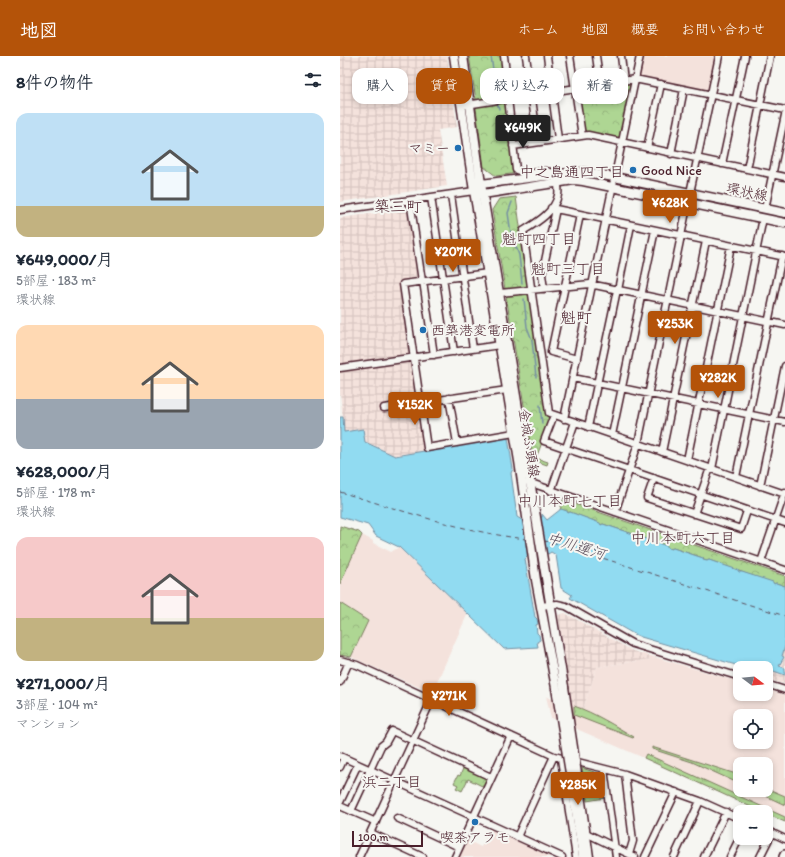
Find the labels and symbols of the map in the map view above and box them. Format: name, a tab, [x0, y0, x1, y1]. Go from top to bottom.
pin: ¥649K	[495, 115, 551, 149]
place label: マミー	[408, 140, 450, 157]
marker: マミー	[453, 143, 463, 153]
place label: Good Nice	[641, 162, 702, 179]
district label: 中之島通四丁目	[519, 163, 625, 181]
marker: Good Nice	[628, 165, 638, 175]
street label: 環状線	[725, 179, 769, 205]
pin: ¥628K	[642, 190, 698, 224]
district label: 築三町	[374, 197, 422, 216]
district label: 魁町四丁目	[501, 230, 577, 248]
pin: ¥207K	[425, 239, 481, 273]
district label: 魁町三丁目	[530, 260, 606, 278]
district label: 魁町	[560, 308, 592, 327]
pin: ¥253K	[647, 311, 703, 345]
place label: 西築港変電所	[431, 322, 515, 339]
marker: 西築港変電所	[418, 325, 428, 335]
pin: ¥282K	[690, 365, 746, 399]
pin: ¥152K	[387, 392, 443, 426]
street label: 金城ふ頭線	[515, 407, 543, 479]
district label: 中川本町七丁目	[517, 492, 623, 510]
water label: 中川運河	[545, 529, 609, 564]
district label: 中川本町六丁目	[630, 529, 736, 547]
north arrow	[733, 661, 773, 701]
pin: ¥271K	[421, 683, 477, 717]
pin: ¥285K	[550, 772, 606, 806]
district label: 浜二丁目	[362, 773, 422, 791]
marker: 喫茶アラモ	[470, 817, 480, 827]
scale bar	[352, 829, 423, 848]
place label: 喫茶アラモ	[440, 829, 510, 846]

